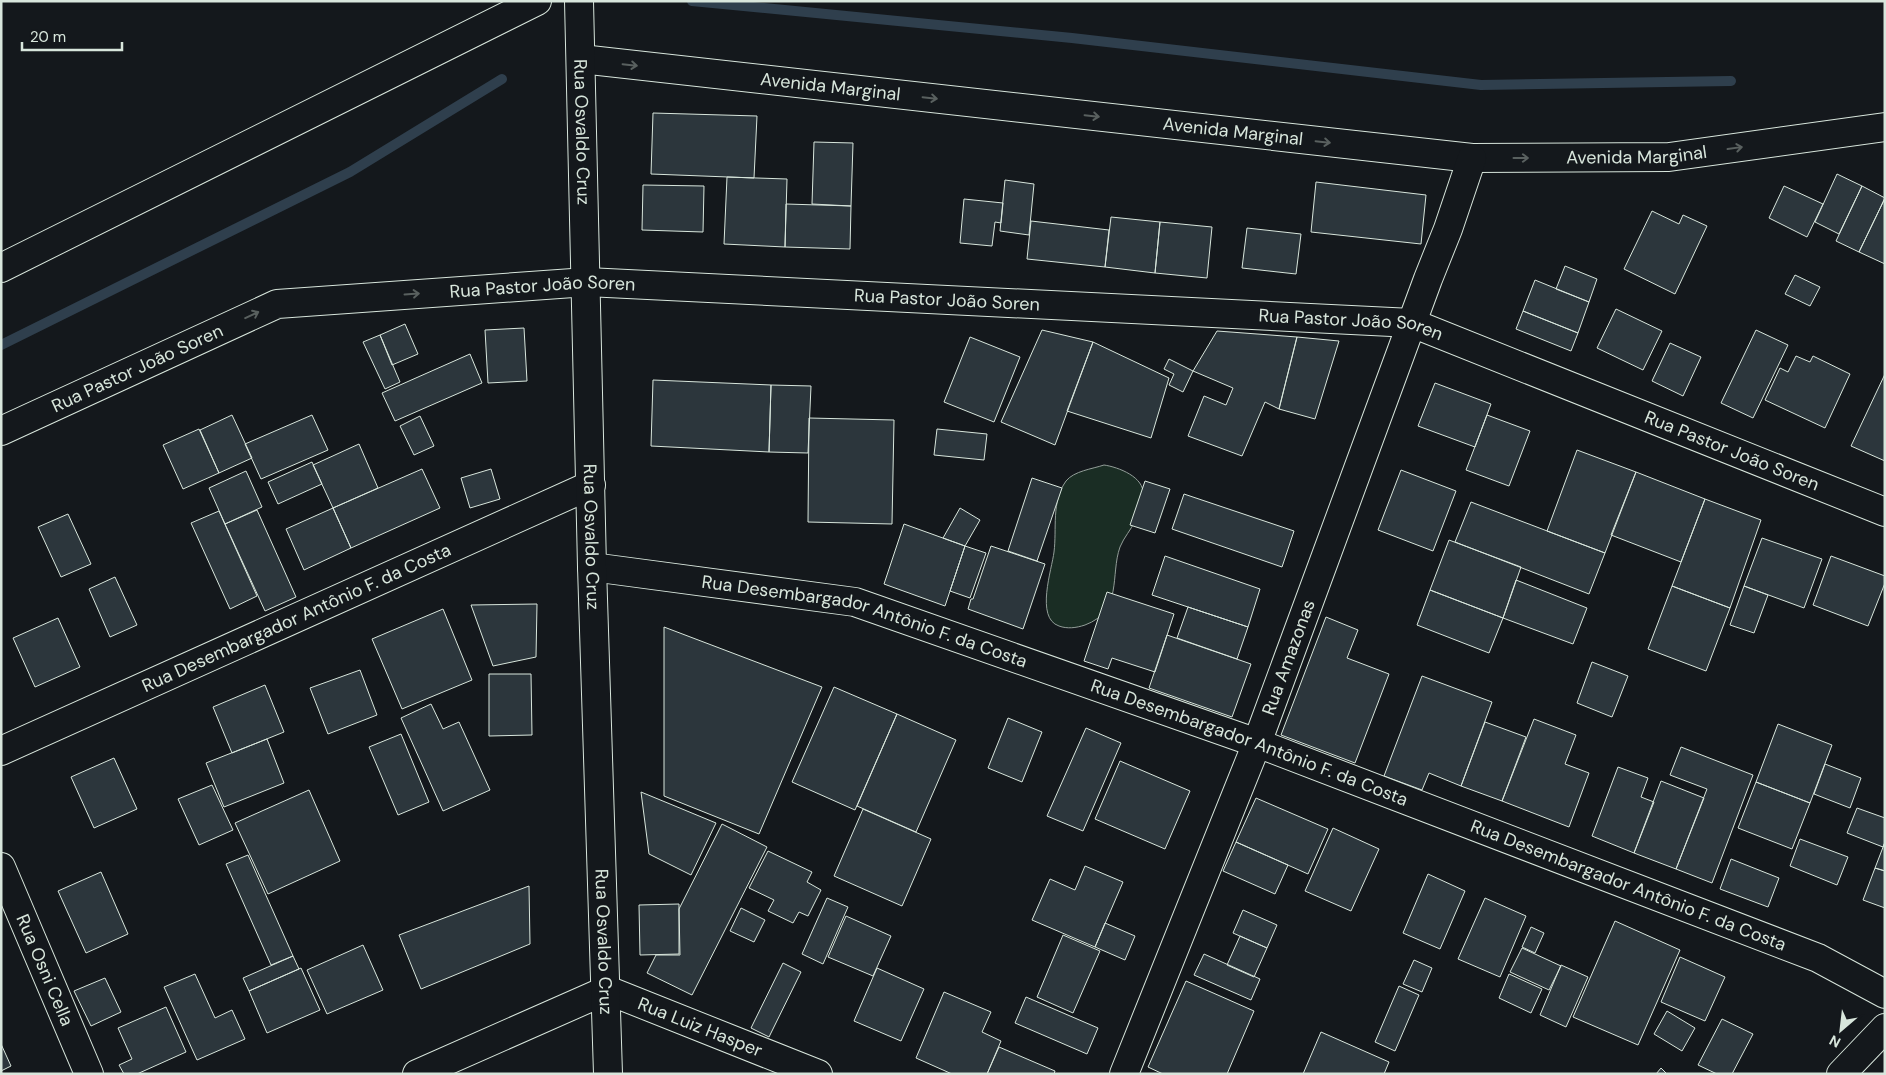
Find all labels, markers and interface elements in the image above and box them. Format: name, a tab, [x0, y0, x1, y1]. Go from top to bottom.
scale bar	[22, 20, 122, 52]
text: 20 m	[30, 27, 66, 47]
street label: Rua Osvaldo Cruz	[568, 59, 596, 205]
one-way arrow	[621, 60, 637, 70]
street label: Avenida Marginal	[759, 67, 902, 106]
one-way arrow	[922, 93, 938, 103]
one-way arrow	[1083, 111, 1099, 121]
street label: Avenida Marginal	[1162, 112, 1304, 151]
one-way arrow	[1314, 137, 1330, 147]
street label: Avenida Marginal	[1566, 140, 1708, 170]
one-way arrow	[1727, 143, 1743, 153]
one-way arrow	[1512, 153, 1529, 163]
street label: Rua Pastor João Soren	[449, 270, 636, 304]
street label: Rua Pastor João Soren	[853, 283, 1040, 316]
one-way arrow	[403, 289, 419, 299]
street label: Rua Pastor João Soren	[1258, 303, 1447, 346]
one-way arrow	[244, 310, 259, 319]
street label: Rua Pastor João Soren	[48, 318, 227, 418]
street label: Rua Pastor João Soren	[1641, 405, 1823, 496]
street label: Rua Osvaldo Cruz	[578, 464, 605, 610]
street label: Rua Desembargador Antônio F. da Costa	[138, 538, 455, 698]
street label: Rua Desembargador Antônio F. da Costa	[700, 570, 1031, 674]
street label: Rua Amazonas	[1256, 596, 1321, 719]
street label: Rua Desembargador Antônio F. da Costa	[1087, 674, 1411, 812]
street label: Rua Desembargador Antônio F. da Costa	[1467, 814, 1790, 957]
street label: Rua Osvaldo Cruz	[590, 868, 618, 1015]
street label: Rua Osni Cella	[10, 911, 79, 1030]
street label: Rua Luiz Hasper	[634, 991, 766, 1063]
north arrow	[1816, 1005, 1866, 1055]
text: N	[1826, 1031, 1844, 1052]

